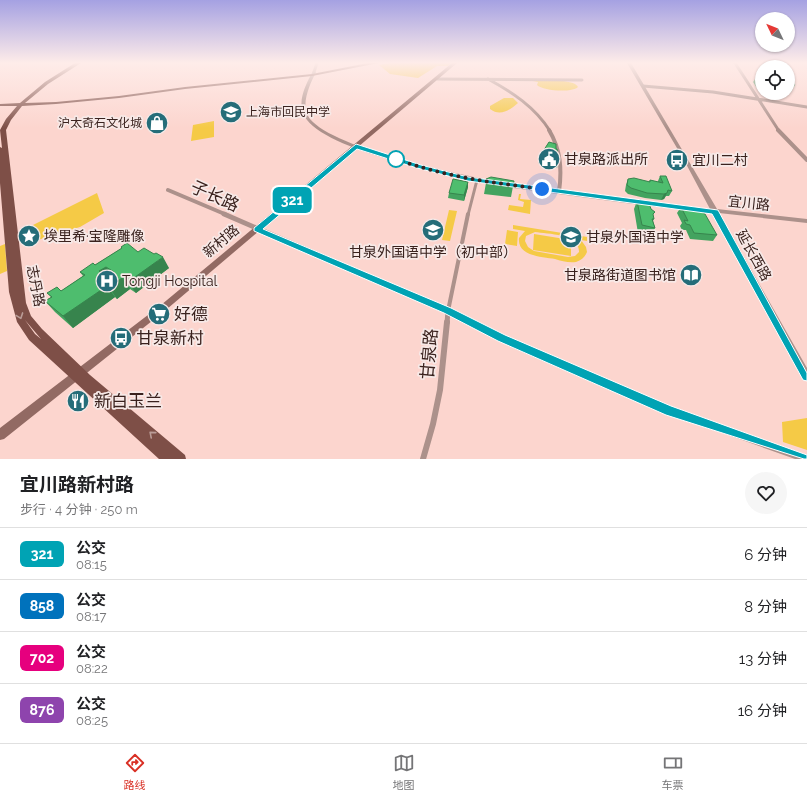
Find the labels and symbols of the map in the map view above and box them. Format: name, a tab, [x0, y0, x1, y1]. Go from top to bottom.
north arrow	[755, 12, 795, 52]
school or university icon: 上海市回民中学	[218, 99, 244, 125]
place label: 上海市回民中学	[246, 105, 330, 119]
shop icon: 沪太奇石文化城	[144, 110, 170, 136]
place label: 沪太奇石文化城	[58, 116, 142, 130]
public building icon: 甘泉路派出所	[536, 146, 562, 172]
bus stop icon: 宜川二村	[664, 147, 690, 173]
unlabelled marker	[387, 150, 405, 168]
place label: 甘泉路派出所	[564, 151, 648, 167]
place label: 宜川二村	[692, 152, 748, 168]
street label: 子长路	[188, 176, 242, 216]
your location	[532, 179, 552, 199]
line badge: 321	[269, 187, 315, 213]
street label: 宜川路	[727, 193, 771, 213]
school or university icon: 甘泉外国语中学（初中部）	[420, 217, 446, 243]
street label: 新村路	[200, 221, 242, 261]
place icon: 埃里希·宝隆雕像	[16, 223, 42, 249]
school or university icon: 甘泉外国语中学	[558, 224, 584, 250]
street label: 延长西路	[733, 227, 775, 283]
place label: 埃里希·宝隆雕像	[44, 228, 145, 244]
place label: 甘泉外国语中学	[586, 229, 684, 245]
place label: 甘泉外国语中学（初中部）	[349, 244, 517, 260]
library icon: 甘泉路街道图书馆	[678, 262, 704, 288]
street label: 志丹路	[24, 264, 48, 308]
place label: 甘泉路街道图书馆	[564, 267, 676, 283]
hospital icon: Tongji Hospital	[94, 268, 120, 294]
place label: Tongji Hospital	[122, 273, 218, 289]
supermarket icon: 好德	[146, 301, 172, 327]
place label: 好德	[174, 304, 208, 324]
one-way arrow	[15, 313, 23, 320]
bus stop icon: 甘泉新村	[108, 325, 134, 351]
place label: 甘泉新村	[136, 328, 204, 348]
street label: 甘泉路	[417, 328, 441, 380]
restaurant icon: 新白玉兰	[65, 388, 91, 414]
place label: 新白玉兰	[94, 391, 162, 411]
one-way arrow	[149, 431, 157, 438]

